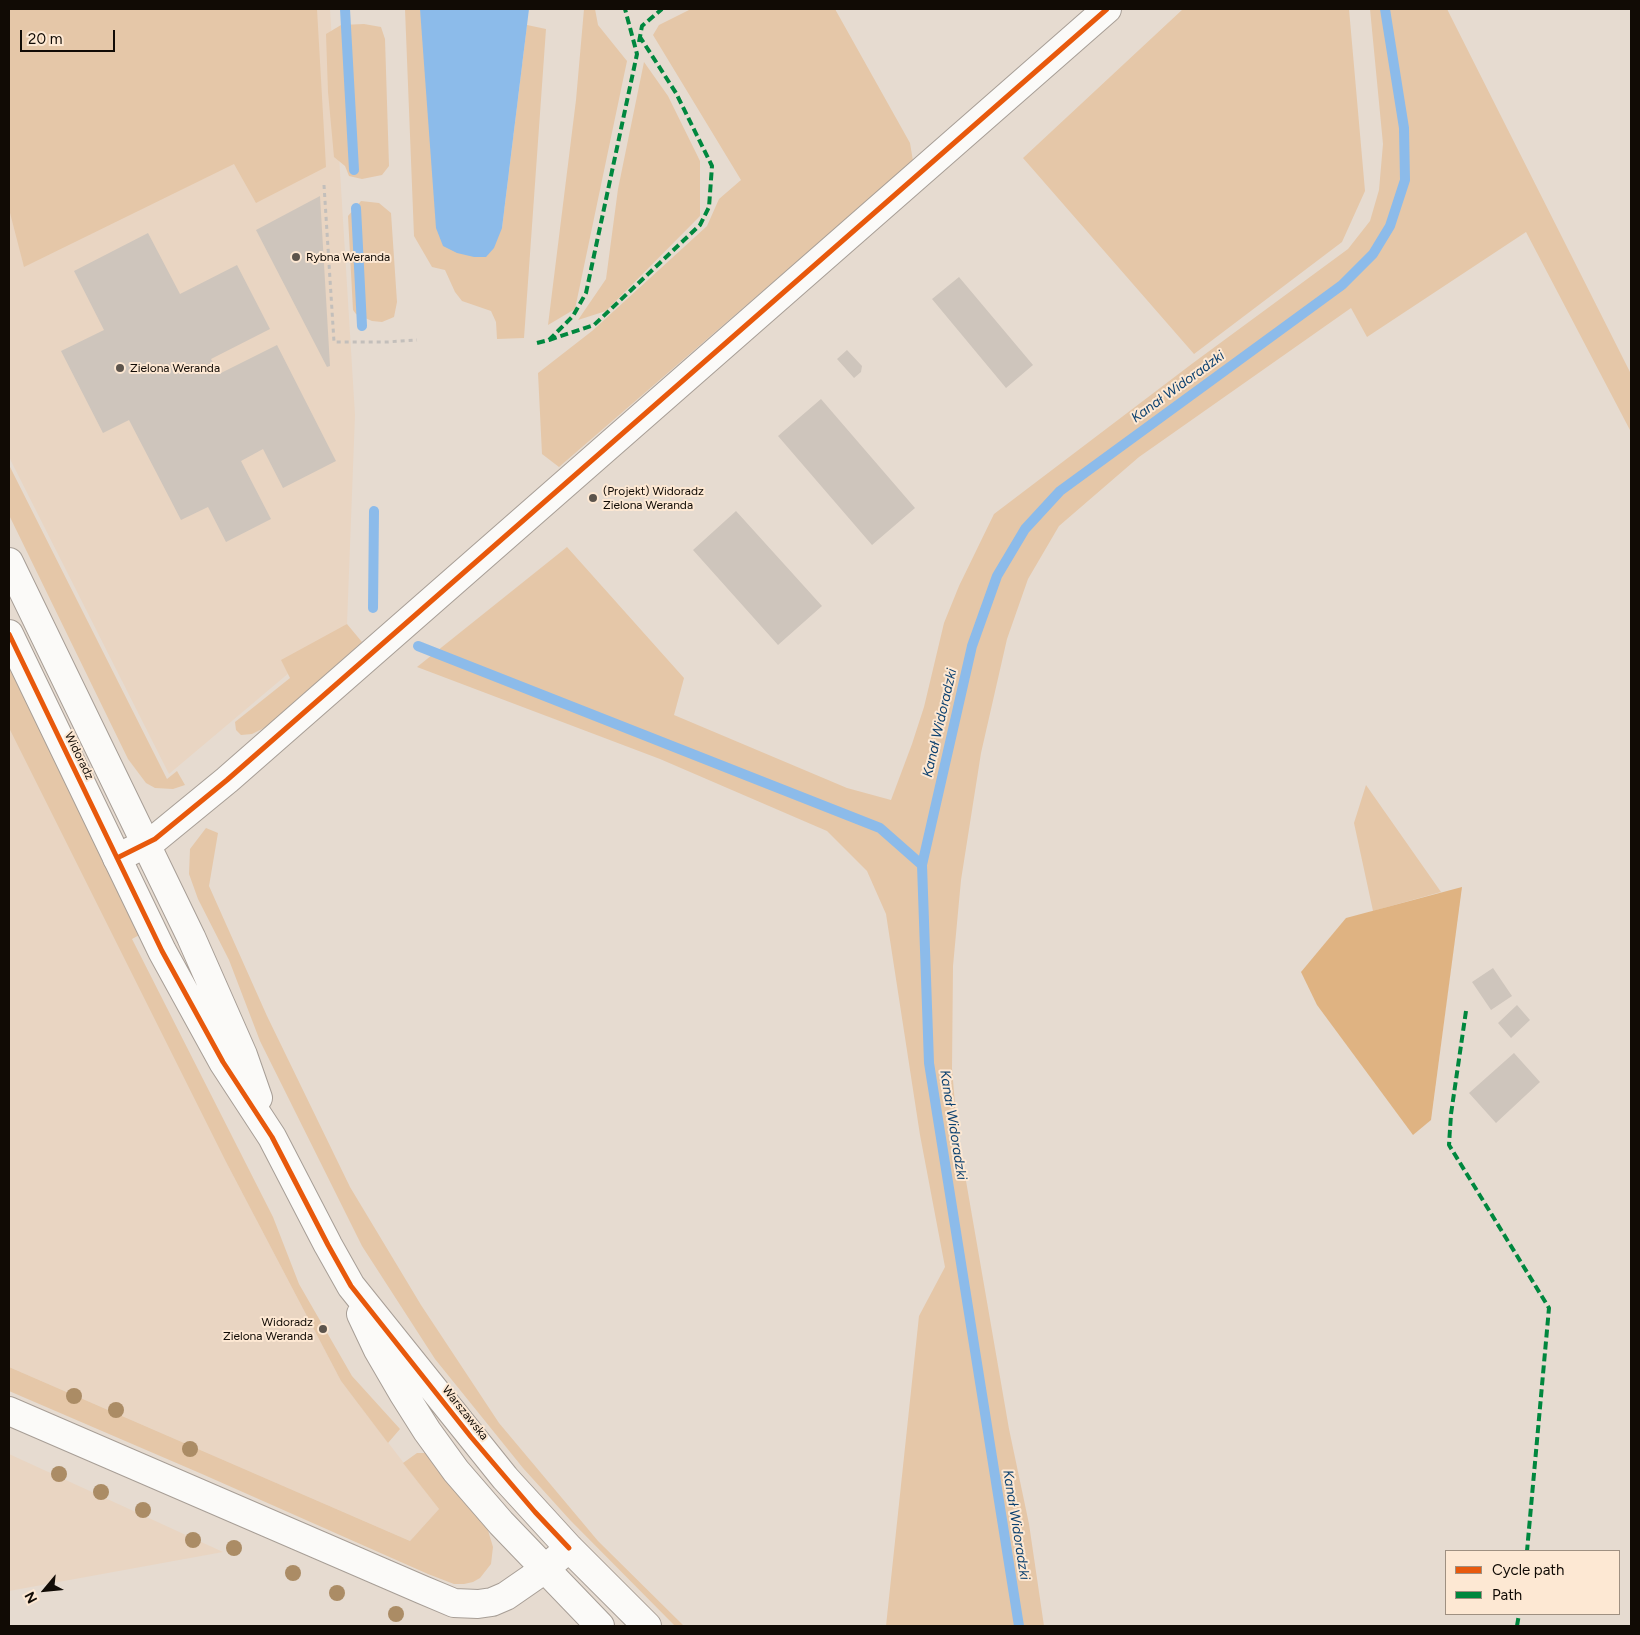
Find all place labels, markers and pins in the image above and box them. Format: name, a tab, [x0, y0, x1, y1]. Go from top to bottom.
place label: Rybna Weranda	[306, 250, 390, 264]
marker: Rybna Weranda	[290, 251, 302, 263]
place label: Zielona Weranda	[130, 361, 220, 375]
marker: Zielona Weranda	[114, 362, 126, 374]
place label: (Projekt) Widoradz Zielona Weranda	[603, 484, 704, 512]
marker: (Projekt) Widoradz Zielona Weranda	[587, 492, 599, 504]
place label: Widoradz Zielona Weranda	[223, 1315, 313, 1343]
marker: Widoradz Zielona Weranda	[317, 1323, 329, 1335]

